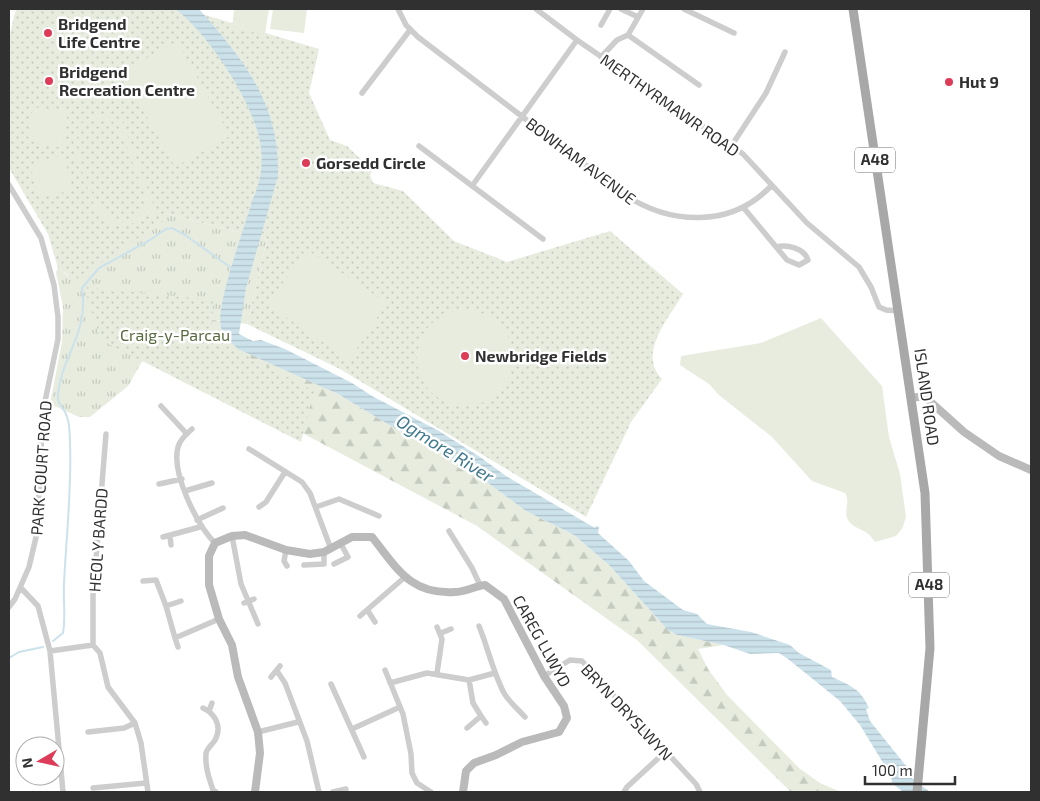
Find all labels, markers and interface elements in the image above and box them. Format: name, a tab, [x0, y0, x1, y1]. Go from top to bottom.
place label: Bridgend Life Centre	[58, 14, 140, 51]
marker: Bridgend Life Centre	[42, 27, 54, 39]
street label: MERTHYRMAWR ROAD	[597, 49, 743, 160]
place label: Bridgend Recreation Centre	[59, 62, 195, 99]
place label: Hut 9	[959, 72, 999, 91]
marker: Bridgend Recreation Centre	[43, 75, 55, 87]
marker: Hut 9	[943, 76, 955, 88]
street label: BOWHAM AVENUE	[523, 113, 640, 208]
road number: A48	[855, 148, 895, 172]
place label: Gorsedd Circle	[316, 153, 426, 172]
marker: Gorsedd Circle	[300, 157, 312, 169]
park label: Craig-y-Parcau	[120, 325, 230, 344]
place label: Newbridge Fields	[475, 346, 607, 365]
street label: ISLAND ROAD	[911, 347, 944, 447]
marker: Newbridge Fields	[459, 350, 471, 362]
street label: PARK COURT ROAD	[26, 400, 55, 536]
water label: Ogmore River	[393, 409, 499, 487]
street label: HEOL Y BARDD	[84, 487, 111, 593]
road number: A48	[909, 572, 949, 598]
street label: CAREG LLWYD	[509, 592, 575, 690]
street label: BRYN DRYSLWYN	[578, 659, 677, 764]
north arrow	[15, 736, 65, 786]
scale bar	[865, 754, 955, 786]
text: N	[17, 757, 36, 769]
text: 100 m	[872, 761, 913, 779]

